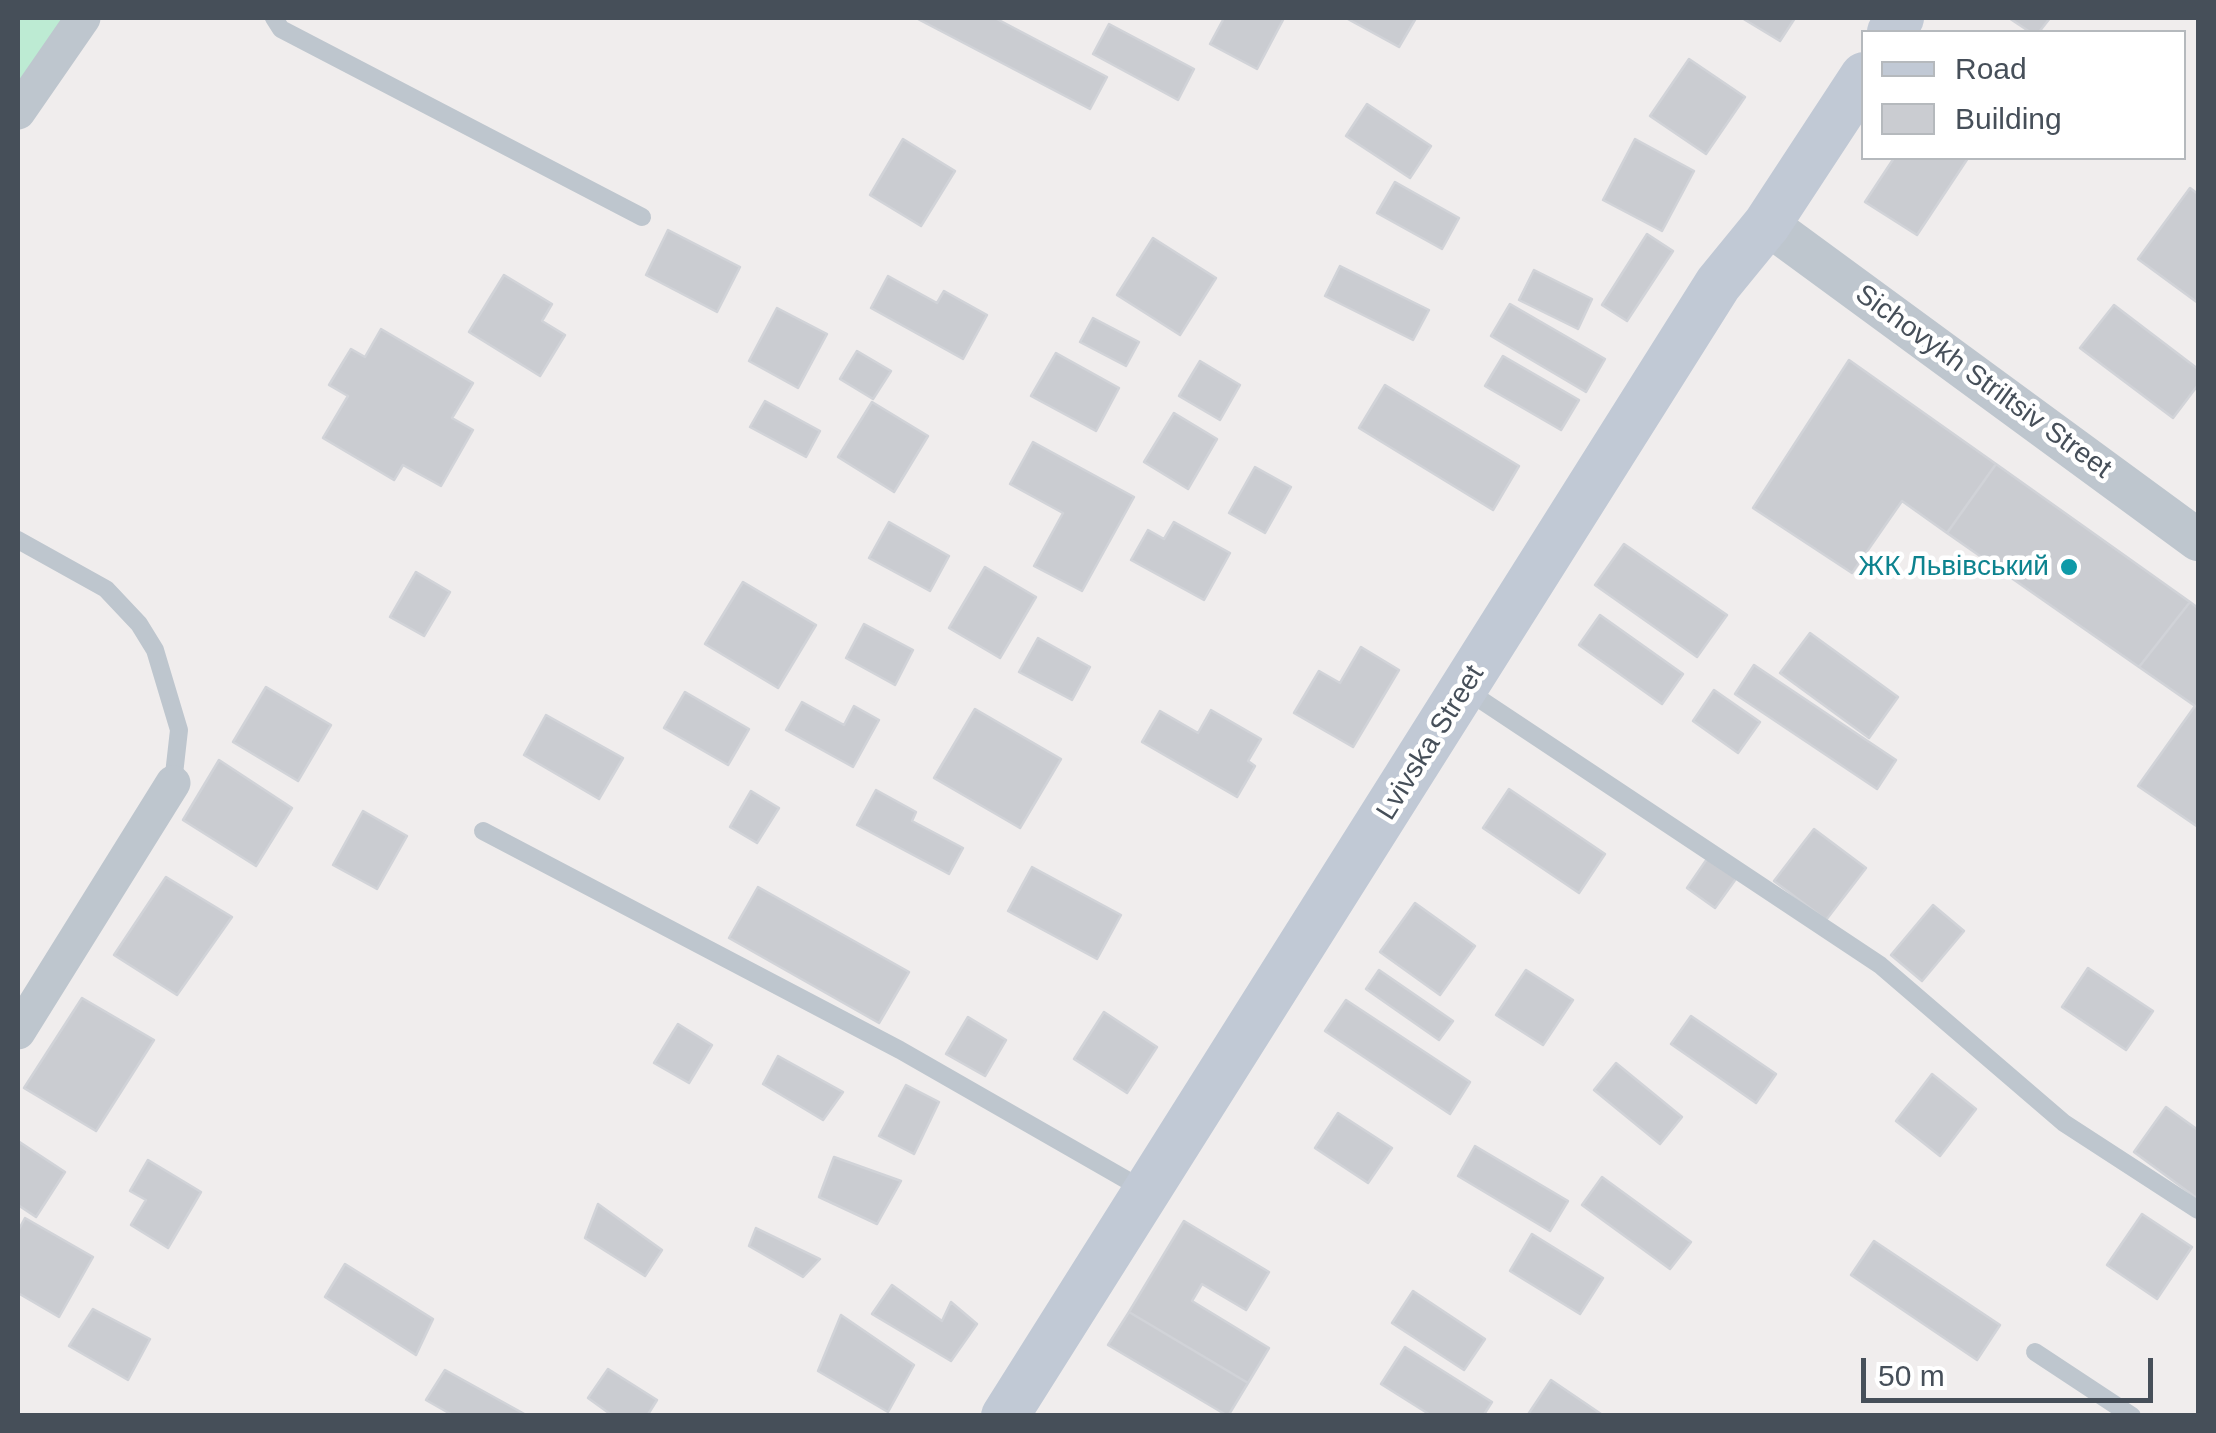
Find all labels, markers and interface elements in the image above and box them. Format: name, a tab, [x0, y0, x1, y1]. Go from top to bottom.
legend	[1861, 30, 2186, 160]
text: Road	[1955, 52, 2027, 85]
text: Building	[1955, 102, 2062, 135]
street label: Sichovykh Striltsiv Street	[1848, 278, 2118, 486]
place label: ЖК Львівський	[1858, 550, 2049, 584]
marker: ЖК Львівський	[2058, 556, 2080, 578]
street label: Lvivska Street	[1370, 660, 1492, 826]
scale bar	[1866, 1338, 2158, 1400]
text: 50 m	[1878, 1359, 1945, 1392]

